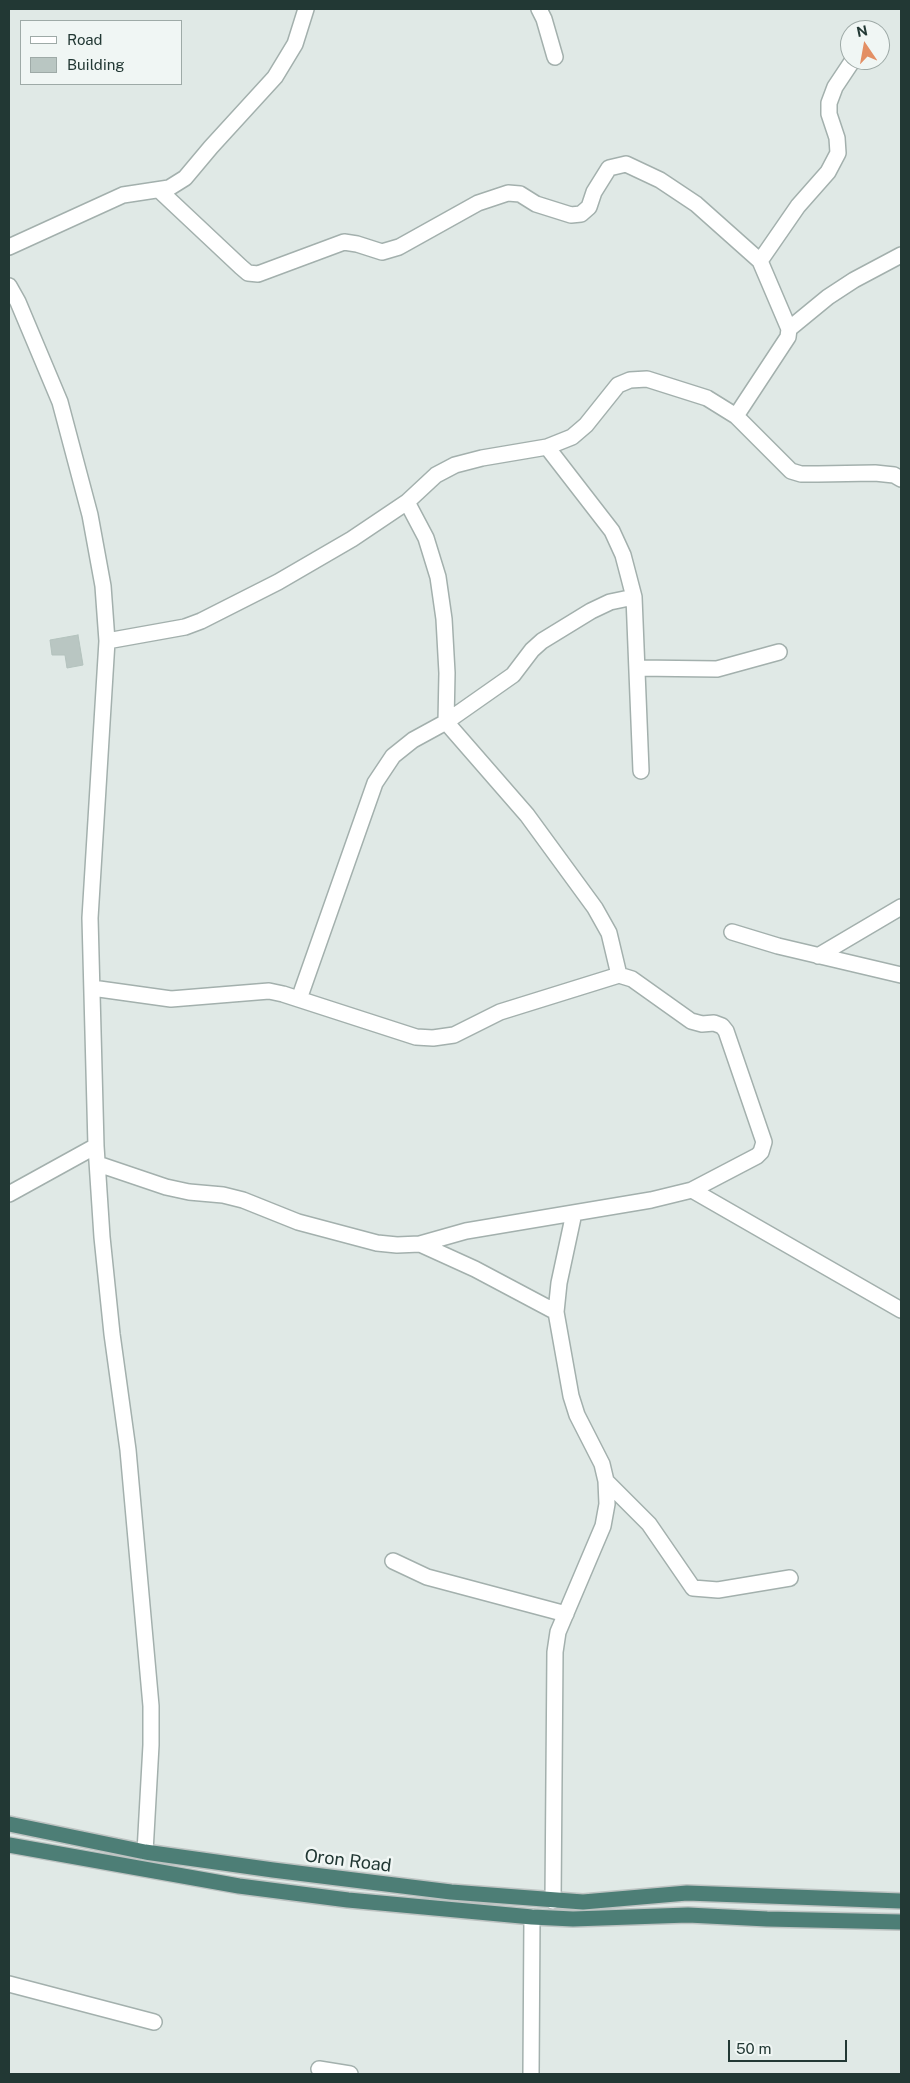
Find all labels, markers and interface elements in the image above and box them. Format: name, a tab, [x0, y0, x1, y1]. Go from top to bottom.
legend	[20, 20, 182, 85]
north arrow	[840, 20, 890, 70]
text: N	[855, 22, 869, 40]
text: Road	[67, 31, 103, 48]
text: Building	[67, 56, 125, 73]
street label: Oron Road	[303, 1845, 393, 1877]
scale bar	[730, 2030, 849, 2062]
text: 50 m	[736, 2040, 771, 2057]

